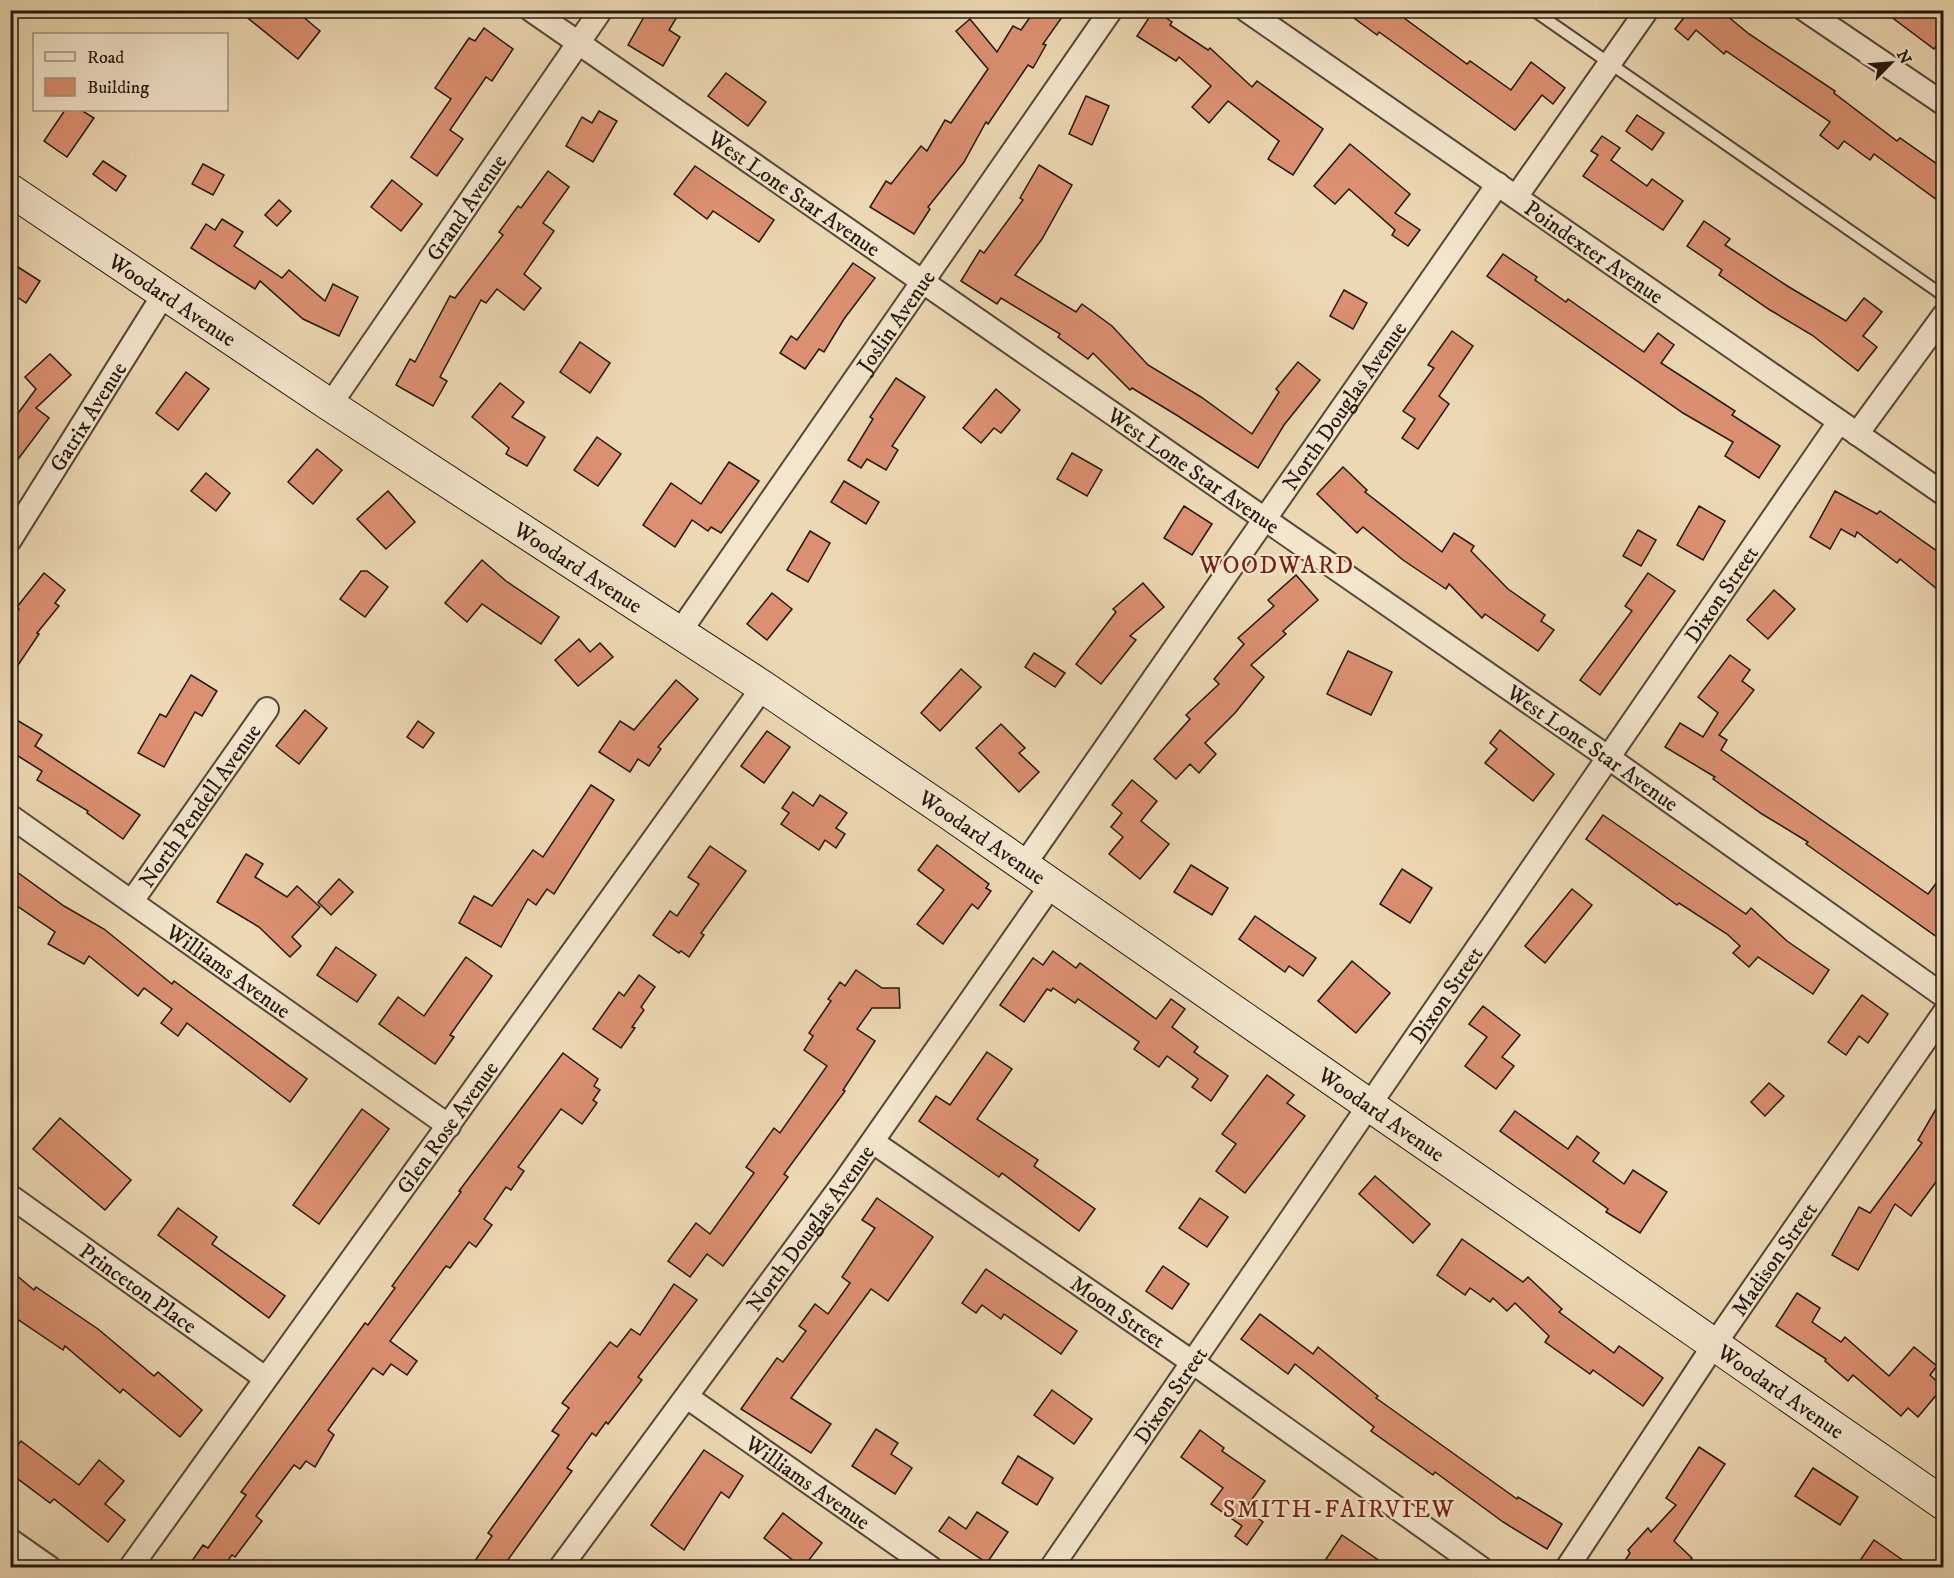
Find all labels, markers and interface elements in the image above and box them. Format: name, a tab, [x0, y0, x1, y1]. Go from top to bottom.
legend	[33, 33, 228, 111]
north arrow	[1861, 33, 1921, 93]
text: Road	[87, 47, 124, 69]
text: N	[1892, 47, 1916, 67]
text: Building	[87, 77, 149, 99]
street label: West Lone Star Avenue	[702, 125, 885, 263]
street label: Grand Avenue	[421, 149, 513, 267]
street label: Poindexter Avenue	[1519, 195, 1668, 311]
street label: Woodard Avenue	[102, 247, 241, 353]
street label: Joslin Avenue	[851, 265, 942, 380]
street label: North Douglas Avenue	[1277, 317, 1413, 496]
street label: Gatrix Avenue	[44, 357, 133, 477]
street label: West Lone Star Avenue	[1101, 402, 1284, 540]
street label: Woodard Avenue	[507, 516, 647, 620]
street label: Dixon Street	[1679, 541, 1765, 649]
district label: WOODWARD	[1198, 551, 1355, 581]
street label: West Lone Star Avenue	[1500, 679, 1683, 818]
street label: North Pendell Avenue	[134, 719, 267, 893]
street label: Woodard Avenue	[912, 784, 1050, 891]
street label: Williams Avenue	[160, 918, 296, 1025]
street label: Dixon Street	[1404, 942, 1489, 1049]
street label: Glen Rose Avenue	[391, 1056, 505, 1200]
street label: Woodard Avenue	[1312, 1061, 1450, 1168]
street label: North Douglas Avenue	[741, 1140, 881, 1317]
street label: Madison Street	[1726, 1197, 1824, 1322]
street label: Princeton Place	[74, 1238, 202, 1340]
street label: Moon Street	[1065, 1270, 1170, 1355]
street label: Woodard Avenue	[1711, 1338, 1849, 1445]
street label: Dixon Street	[1128, 1342, 1214, 1450]
street label: Williams Avenue	[739, 1430, 875, 1536]
district label: SMITH-FAIRVIEW	[1223, 1495, 1455, 1525]

